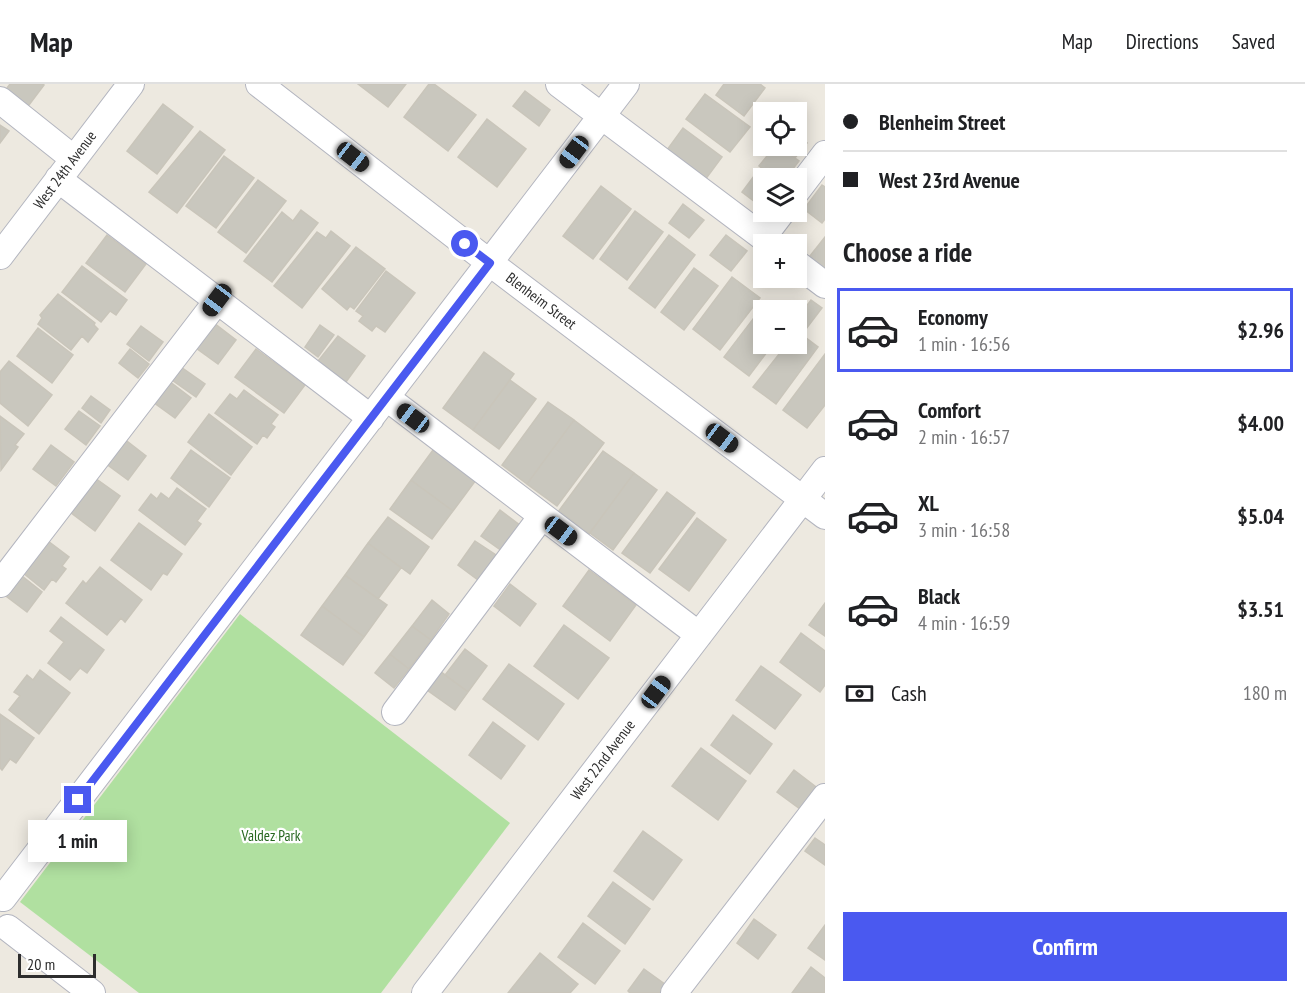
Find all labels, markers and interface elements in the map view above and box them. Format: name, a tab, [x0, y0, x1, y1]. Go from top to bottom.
text: Map	[30, 23, 73, 60]
text: Map	[1062, 28, 1093, 55]
text: Directions	[1126, 28, 1199, 55]
text: Saved	[1232, 28, 1275, 55]
map controls	[753, 102, 807, 354]
button: locate	[753, 102, 807, 156]
text: Blenheim Street	[879, 108, 1006, 136]
street label: West 24th Avenue	[29, 127, 100, 213]
car	[556, 132, 592, 172]
car	[333, 139, 373, 175]
text: West 23rd Avenue	[879, 166, 1020, 194]
button: layers	[753, 168, 807, 222]
route start	[451, 230, 478, 257]
button: +	[753, 234, 807, 288]
text: Choose a ride	[843, 235, 972, 269]
street label: Blenheim Street	[502, 268, 580, 333]
car	[199, 280, 235, 320]
button: −	[753, 300, 807, 354]
icon: car	[846, 303, 900, 357]
text: Economy	[918, 303, 988, 331]
text: $2.96	[1237, 316, 1284, 344]
text: 1 min · 16:56	[918, 331, 1010, 357]
icon: car	[846, 396, 900, 450]
text: Comfort	[918, 396, 981, 424]
car	[393, 400, 433, 436]
text: $4.00	[1237, 409, 1284, 437]
car	[702, 420, 742, 456]
text: 2 min · 16:57	[918, 424, 1010, 450]
icon: car	[846, 489, 900, 543]
text: XL	[918, 489, 939, 517]
text: $5.04	[1237, 502, 1284, 530]
car	[541, 513, 581, 549]
text: 3 min · 16:58	[918, 517, 1010, 543]
icon: car	[846, 582, 900, 636]
text: Black	[918, 582, 960, 610]
text: $3.51	[1237, 595, 1284, 623]
text: 4 min · 16:59	[918, 610, 1010, 636]
car	[638, 672, 674, 712]
icon: cash	[843, 677, 876, 710]
text: Cash	[891, 679, 927, 707]
text: 180 m	[1243, 680, 1287, 706]
street label: West 22nd Avenue	[566, 716, 639, 804]
route end	[64, 786, 91, 813]
callout: 1 min	[28, 821, 128, 863]
park label: Valdez Park	[241, 826, 301, 845]
text: 1 min	[57, 828, 98, 854]
button: Confirm	[843, 912, 1287, 981]
scale bar	[18, 951, 96, 978]
text: 20 m	[27, 954, 55, 974]

